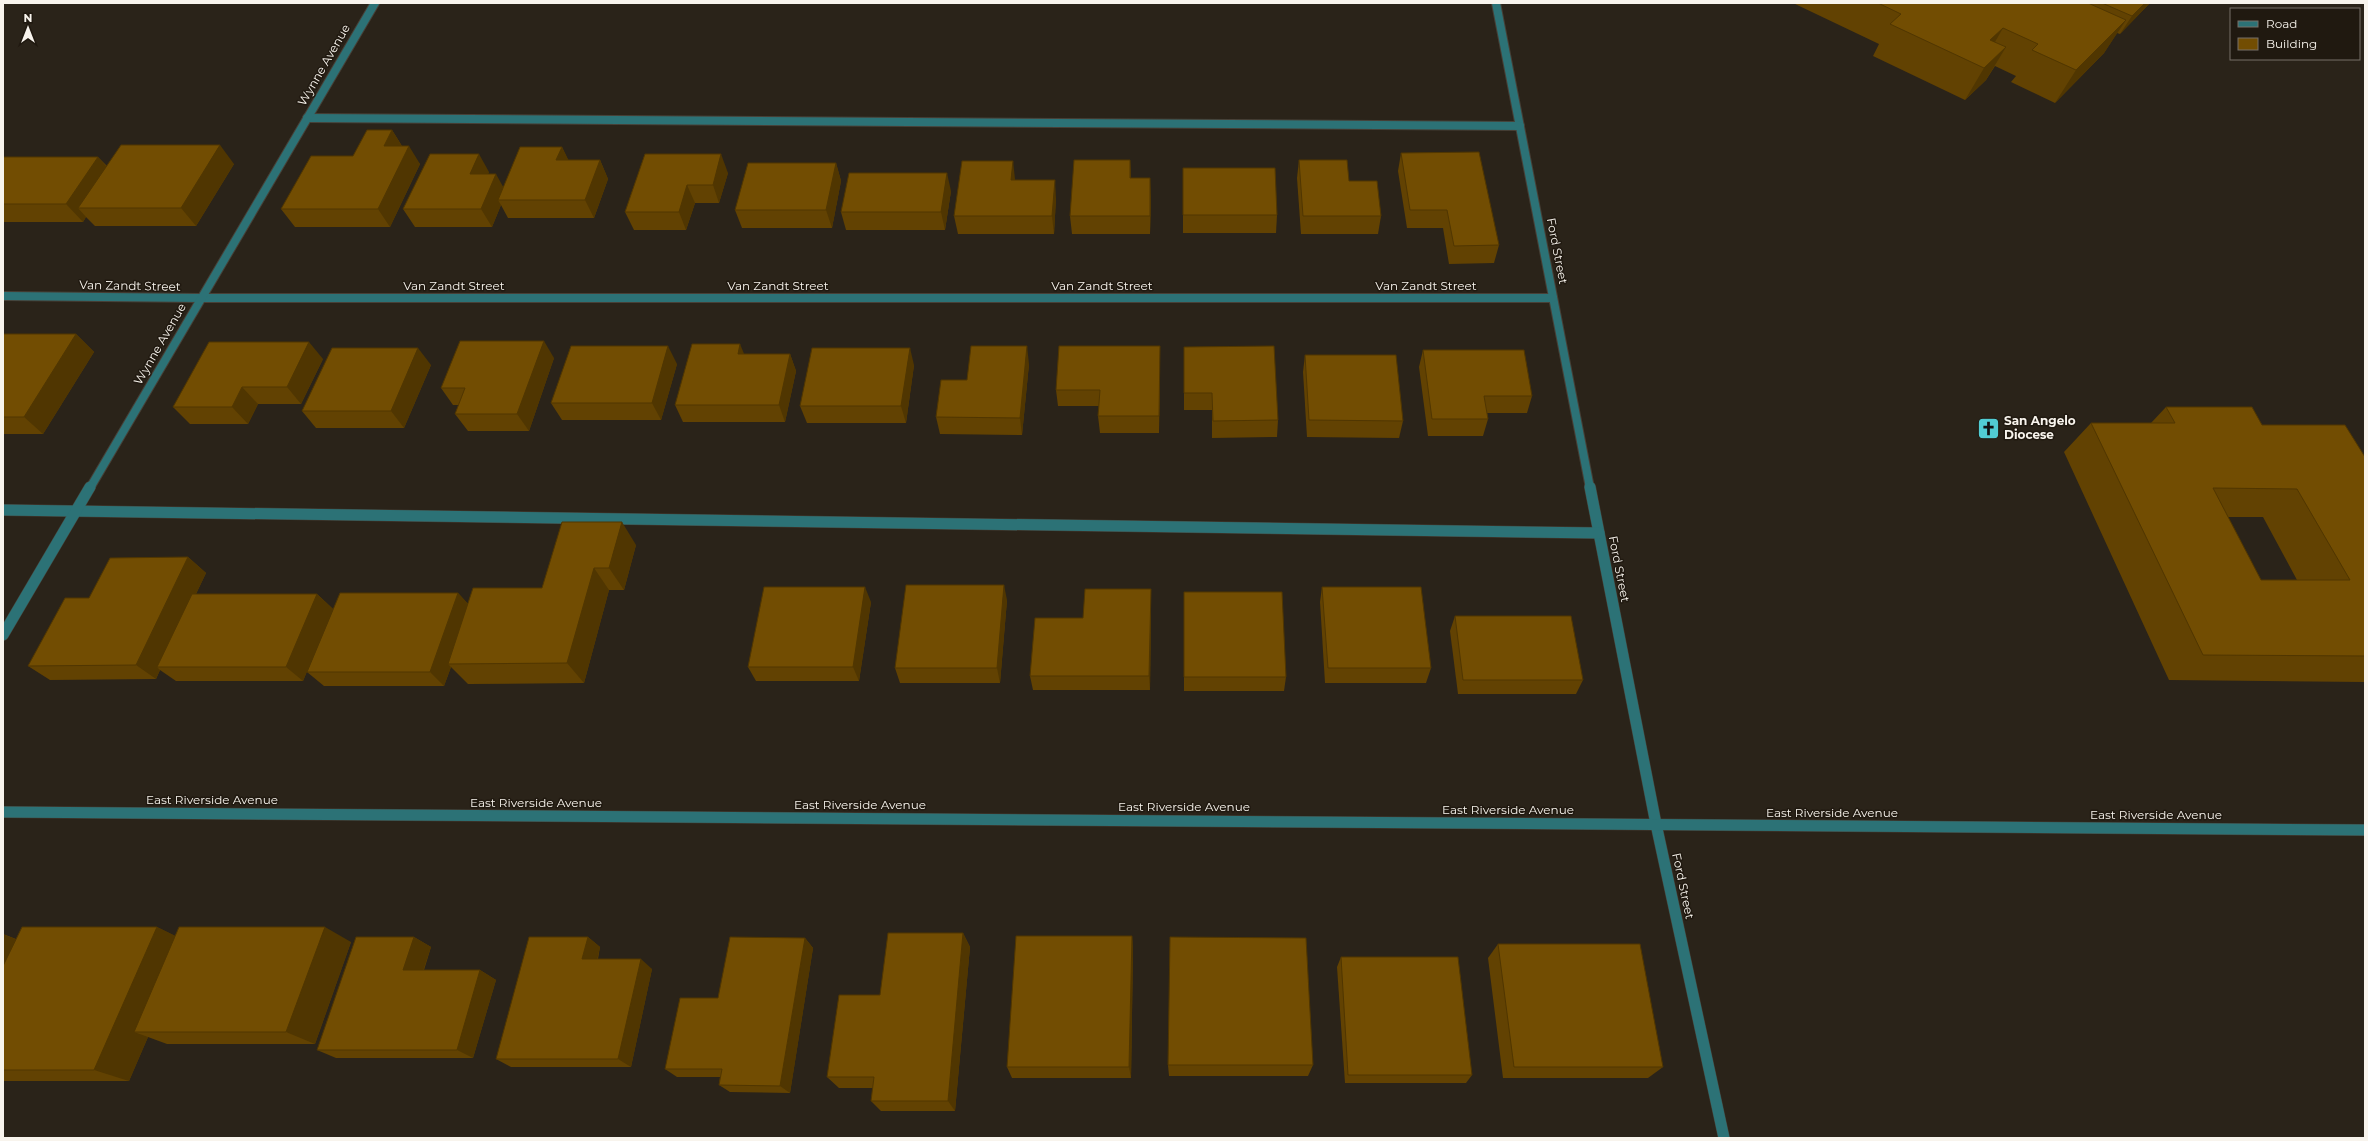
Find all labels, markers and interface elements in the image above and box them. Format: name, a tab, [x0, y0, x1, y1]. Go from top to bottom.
north arrow	[8, 8, 48, 48]
legend	[2230, 8, 2360, 60]
text: N	[24, 11, 32, 25]
text: Road	[2266, 16, 2297, 31]
street label: Wynne Avenue	[294, 21, 353, 108]
text: Building	[2266, 36, 2317, 51]
street label: Ford Street	[1544, 217, 1571, 285]
street label: Van Zandt Street	[79, 277, 181, 294]
street label: Van Zandt Street	[403, 278, 505, 293]
street label: Van Zandt Street	[727, 278, 829, 293]
street label: Van Zandt Street	[1051, 278, 1153, 293]
street label: Van Zandt Street	[1375, 278, 1477, 293]
street label: Wynne Avenue	[130, 300, 189, 387]
place label: San Angelo Diocese	[2004, 413, 2076, 442]
church icon: San Angelo Diocese	[1976, 415, 2002, 441]
street label: Ford Street	[1606, 535, 1633, 603]
street label: East Riverside Avenue	[146, 792, 278, 807]
street label: East Riverside Avenue	[470, 795, 602, 810]
street label: East Riverside Avenue	[794, 797, 926, 812]
street label: East Riverside Avenue	[1118, 799, 1250, 814]
street label: East Riverside Avenue	[1442, 802, 1574, 817]
street label: East Riverside Avenue	[1766, 805, 1898, 820]
street label: East Riverside Avenue	[2090, 807, 2222, 822]
street label: Ford Street	[1669, 851, 1698, 920]

